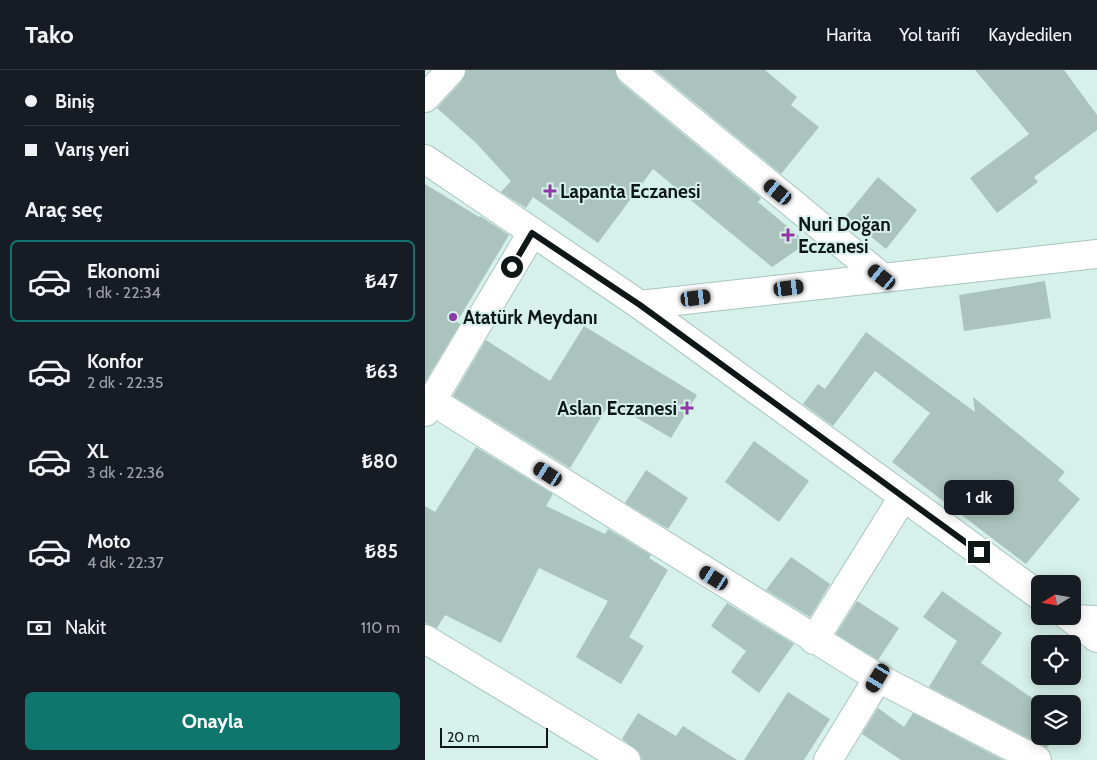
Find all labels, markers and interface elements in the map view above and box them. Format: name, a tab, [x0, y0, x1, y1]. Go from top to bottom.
text: Tako	[25, 20, 74, 49]
text: Harita	[826, 24, 871, 46]
text: Yol tarifi	[899, 24, 960, 46]
text: Kaydedilen	[988, 24, 1072, 46]
text: Biniş	[55, 90, 95, 113]
text: Varış yeri	[55, 138, 129, 161]
car	[761, 177, 794, 207]
place label: Lapanta Eczanesi	[560, 180, 701, 203]
marker: Lapanta Eczanesi	[544, 185, 556, 197]
text: Araç seç	[25, 196, 102, 223]
place label: Nuri Doğan Eczanesi	[798, 213, 891, 258]
marker: Nuri Doğan Eczanesi	[782, 229, 794, 241]
route start	[501, 256, 523, 278]
icon: car	[27, 259, 72, 304]
text: Ekonomi	[87, 260, 160, 283]
car	[865, 262, 898, 292]
text: ₺47	[365, 270, 398, 293]
car	[773, 279, 804, 297]
text: 1 dk · 22:34	[87, 283, 161, 302]
car	[680, 289, 711, 307]
place label: Atatürk Meydanı	[463, 306, 598, 329]
marker: Atatürk Meydanı	[447, 311, 459, 323]
icon: car	[27, 349, 72, 394]
text: Konfor	[87, 350, 143, 373]
text: ₺63	[366, 360, 398, 383]
text: 2 dk · 22:35	[87, 373, 163, 392]
place label: Aslan Eczanesi	[557, 397, 677, 420]
marker: Aslan Eczanesi	[681, 402, 693, 414]
icon: car	[27, 439, 72, 484]
text: XL	[87, 440, 108, 463]
text: ₺80	[362, 450, 398, 473]
car	[531, 460, 564, 488]
text: 3 dk · 22:36	[87, 463, 164, 482]
callout: 1 dk	[944, 480, 1014, 514]
text: 1 dk	[966, 488, 992, 507]
icon: car	[27, 529, 72, 574]
text: Moto	[87, 530, 131, 553]
text: ₺85	[365, 540, 398, 563]
route end	[968, 541, 990, 563]
text: 4 dk · 22:37	[87, 553, 164, 572]
car	[697, 564, 730, 592]
north arrow	[1031, 575, 1081, 625]
map controls	[1031, 575, 1081, 745]
icon: cash	[25, 614, 53, 642]
text: Nakit	[65, 616, 106, 639]
text: 110 m	[361, 618, 400, 637]
button: locate	[1031, 635, 1081, 685]
car	[863, 661, 892, 695]
button: Onayla	[25, 692, 400, 750]
button: layers	[1031, 695, 1081, 745]
scale bar	[440, 725, 547, 748]
text: 20 m	[447, 728, 480, 746]

